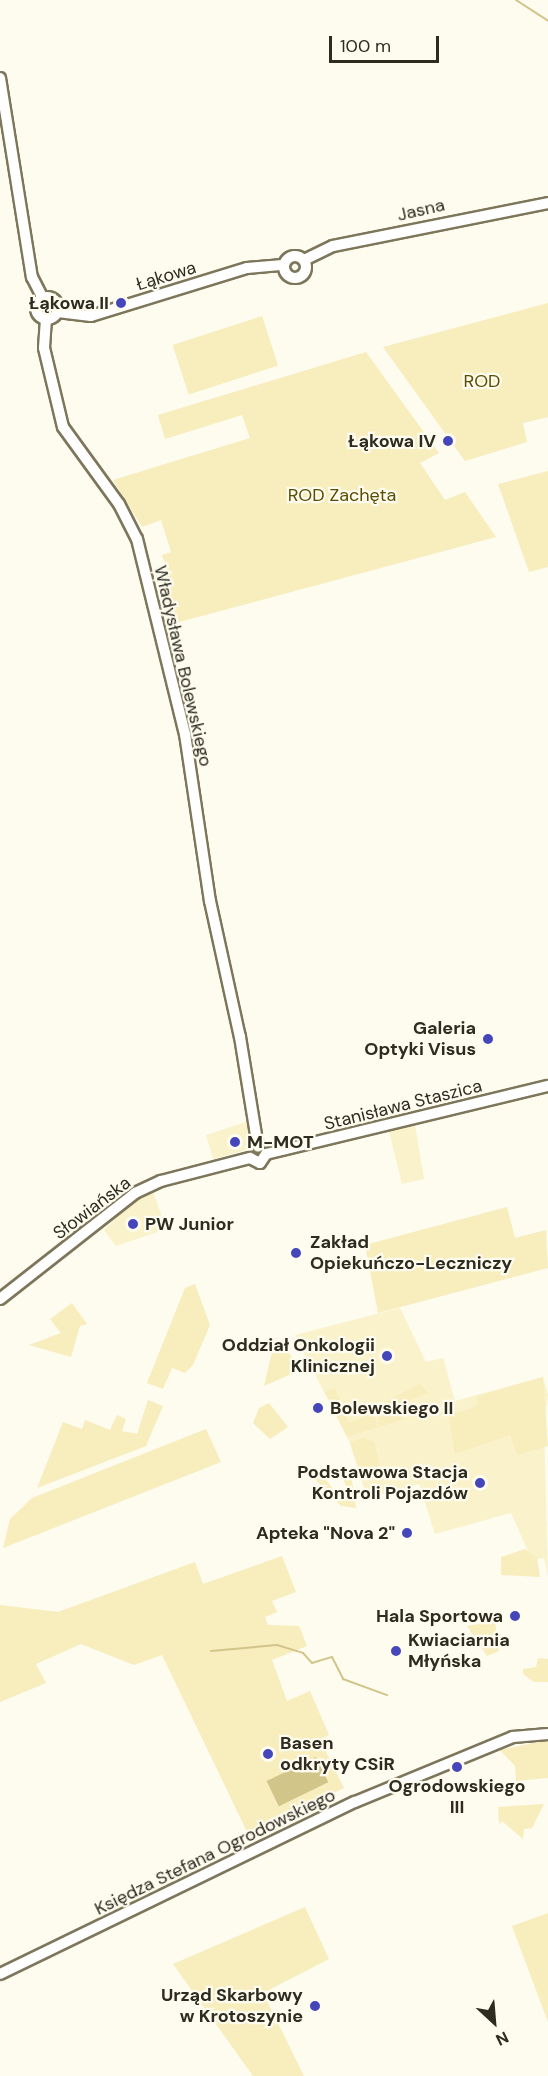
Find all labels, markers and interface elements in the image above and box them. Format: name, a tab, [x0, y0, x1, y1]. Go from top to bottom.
scale bar	[332, 24, 442, 62]
text: 100 m	[340, 34, 391, 58]
street label: Jasna	[395, 194, 447, 226]
street label: Łąkowa	[133, 257, 199, 295]
place label: Łąkowa II	[29, 292, 109, 314]
marker: Łąkowa II	[114, 296, 128, 310]
park label: ROD	[463, 370, 501, 392]
place label: Łąkowa IV	[348, 430, 436, 452]
marker: Łąkowa IV	[441, 434, 455, 448]
park label: ROD Zachęta	[288, 484, 396, 506]
street label: Władysława Bolewskiego	[149, 563, 217, 769]
place label: Galeria Optyki Visus	[364, 1018, 476, 1060]
marker: Galeria Optyki Visus	[481, 1032, 495, 1046]
street label: Stanisława Staszica	[322, 1075, 484, 1135]
place label: M-MOT	[247, 1131, 314, 1153]
marker: M-MOT	[228, 1135, 242, 1149]
street label: Słowiańska	[49, 1172, 135, 1244]
place label: PW Junior	[145, 1213, 234, 1235]
marker: PW Junior	[126, 1217, 140, 1231]
place label: Zakład Opiekuńczo-Leczniczy	[310, 1232, 512, 1274]
marker: Zakład Opiekuńczo-Leczniczy	[287, 1244, 305, 1262]
place label: Oddział Onkologii Klinicznej	[222, 1335, 375, 1378]
marker: Oddział Onkologii Klinicznej	[380, 1349, 394, 1363]
place label: Bolewskiego II	[330, 1397, 453, 1419]
marker: Bolewskiego II	[311, 1401, 325, 1415]
place label: Podstawowa Stacja Kontroli Pojazdów	[297, 1462, 468, 1504]
marker: Podstawowa Stacja Kontroli Pojazdów	[473, 1476, 487, 1490]
place label: Apteka "Nova 2"	[256, 1522, 395, 1544]
marker: Apteka "Nova 2"	[400, 1526, 414, 1540]
place label: Hala Sportowa	[376, 1605, 503, 1627]
marker: Hala Sportowa	[508, 1609, 522, 1623]
place label: Kwiaciarnia Młyńska	[408, 1630, 510, 1672]
marker: Kwiaciarnia Młyńska	[389, 1644, 403, 1658]
place label: Basen odkryty CSiR	[280, 1733, 395, 1776]
marker: Basen odkryty CSiR	[261, 1747, 275, 1761]
marker: Ogrodowskiego III	[450, 1760, 464, 1774]
place label: Ogrodowskiego III	[388, 1776, 526, 1818]
street label: Księdza Stefana Ogrodowskiego	[91, 1784, 339, 1920]
place label: Urząd Skarbowy w Krotoszynie	[161, 1985, 303, 2028]
north arrow	[464, 1992, 524, 2052]
marker: Urząd Skarbowy w Krotoszynie	[308, 1999, 322, 2013]
text: N	[492, 2027, 512, 2051]

